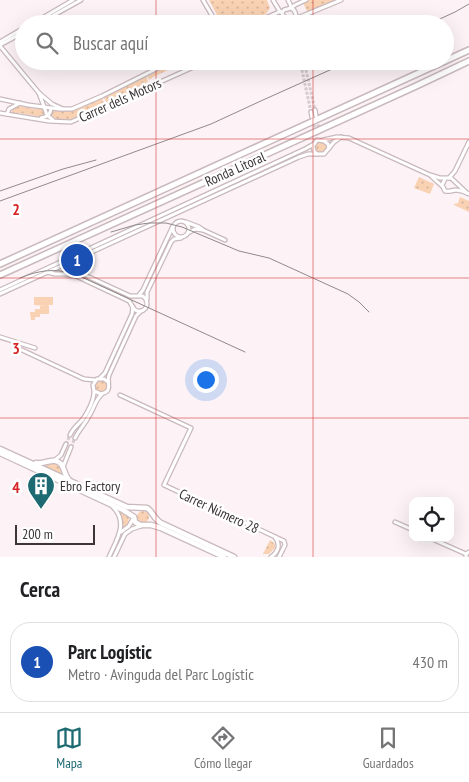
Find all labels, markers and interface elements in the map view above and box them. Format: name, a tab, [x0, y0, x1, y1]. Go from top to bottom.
search box	[15, 15, 454, 70]
icon: search	[33, 29, 61, 57]
text: Buscar aquí	[73, 31, 148, 55]
street label: Carrer dels Motors	[76, 74, 164, 126]
street label: Ronda Litoral	[202, 147, 269, 190]
text: 2	[12, 199, 20, 219]
pin: 1	[61, 241, 93, 279]
text: 3	[12, 338, 20, 358]
your location	[193, 367, 219, 393]
building icon: Ebro Factory	[26, 471, 56, 510]
text: 4	[12, 477, 20, 497]
place label: Ebro Factory	[60, 477, 121, 495]
street label: Carrer Número 28	[176, 485, 262, 537]
map controls	[409, 497, 454, 542]
button: locate	[409, 497, 454, 542]
scale bar	[15, 522, 95, 545]
text: 200 m	[22, 525, 53, 543]
text: Cerca	[20, 576, 60, 603]
text: Parc Logístic	[68, 640, 152, 664]
text: 1	[33, 652, 41, 672]
text: 430 m	[413, 652, 448, 672]
text: Metro · Avinguda del Parc Logístic	[68, 664, 254, 684]
tab: Mapa	[55, 724, 83, 772]
tab: Cómo llegar	[194, 724, 252, 772]
tab: Guardados	[363, 724, 414, 772]

